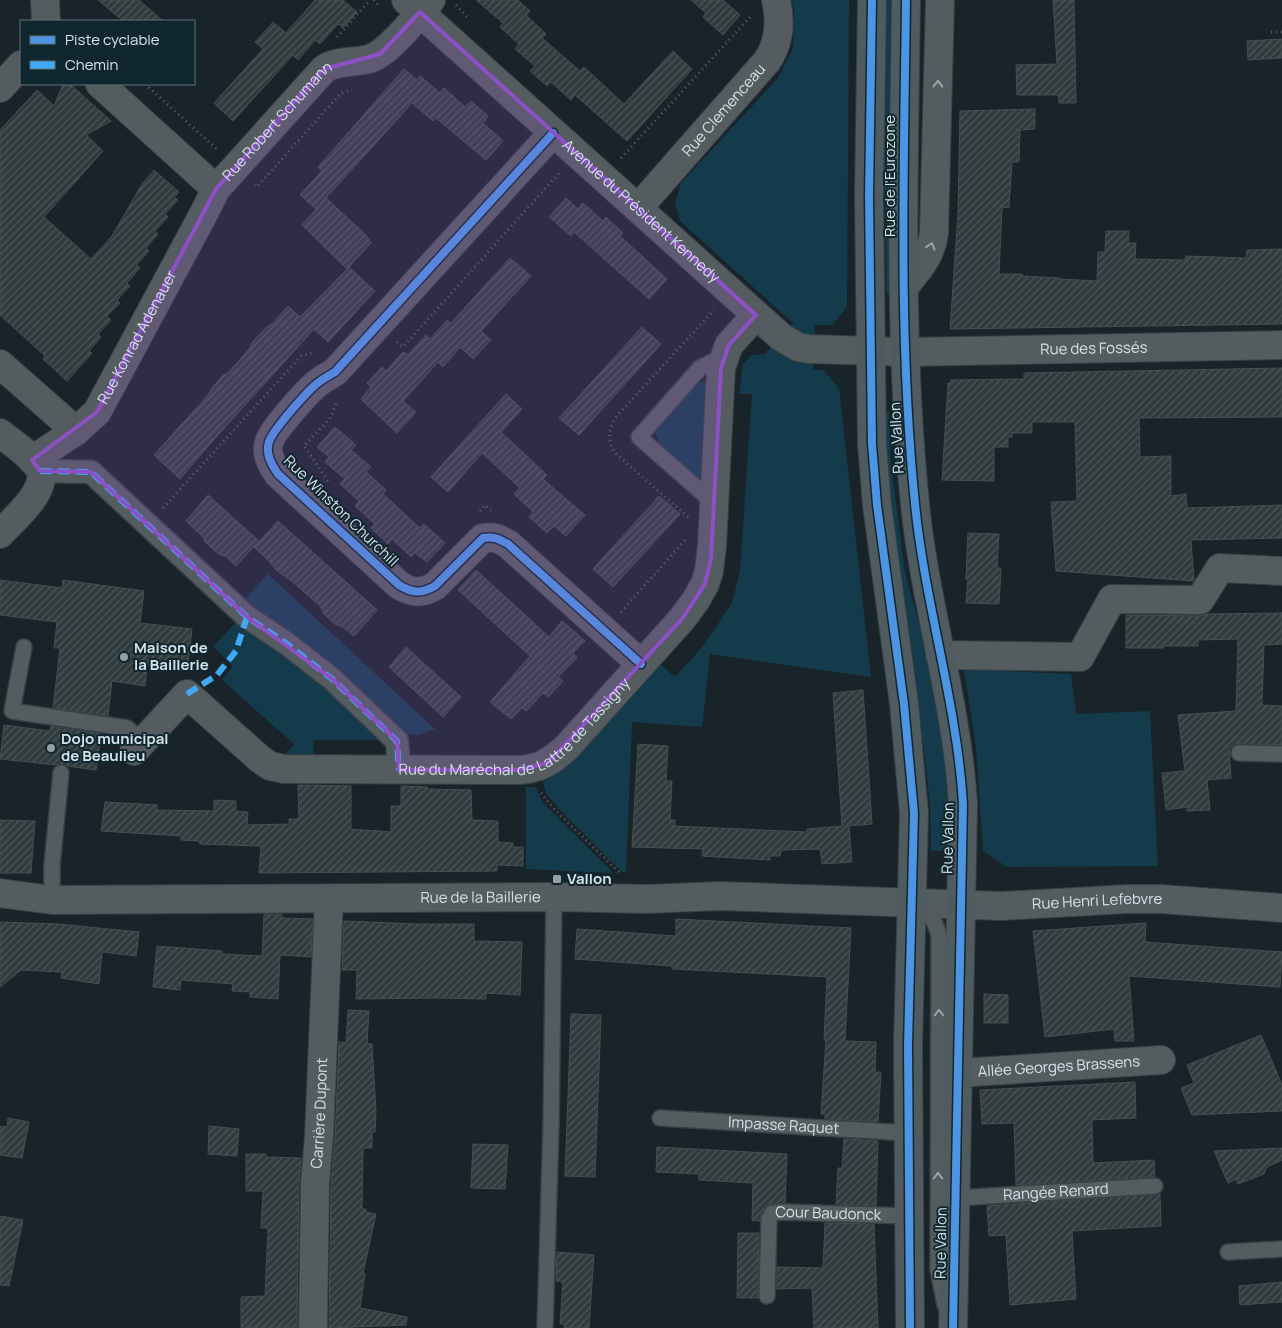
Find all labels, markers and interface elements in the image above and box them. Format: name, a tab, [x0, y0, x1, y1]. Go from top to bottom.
legend	[20, 20, 195, 85]
text: Piste cyclable	[65, 29, 160, 50]
text: Chemin	[65, 54, 118, 75]
street label: Rue Robert Schumann	[217, 56, 335, 185]
street label: Rue Clemenceau	[677, 59, 770, 161]
one-way arrow	[933, 80, 943, 88]
street label: Rue de l'Eurozone	[879, 115, 900, 237]
street label: Avenue du Président Kennedy	[558, 134, 725, 287]
one-way arrow	[926, 242, 936, 251]
street label: Rue Konrad Adenauer	[92, 266, 182, 407]
street label: Rue des Fossés	[1040, 337, 1148, 359]
street label: Rue Vallon	[884, 402, 909, 474]
street label: Rue Winston Churchill	[279, 450, 403, 571]
place label: Maison de la Baillerie	[134, 637, 209, 675]
marker: Maison de la Baillerie	[118, 651, 130, 663]
street label: Rue du Maréchal de Lattre de Tassigny	[398, 673, 634, 780]
place label: Dojo municipal de Beaulieu	[61, 728, 169, 766]
marker: Dojo municipal de Beaulieu	[45, 742, 57, 754]
street label: Rue Vallon	[936, 802, 959, 874]
place label: Vallon	[567, 868, 612, 889]
marker: Vallon	[551, 873, 563, 885]
street label: Rue de la Baillerie	[420, 886, 541, 908]
street label: Rue Henri Lefebvre	[1031, 888, 1162, 914]
one-way arrow	[934, 1009, 944, 1016]
street label: Allée Georges Brassens	[977, 1050, 1141, 1082]
street label: Carrière Dupont	[305, 1057, 332, 1169]
street label: Impasse Raquet	[728, 1111, 840, 1139]
one-way arrow	[933, 1171, 943, 1179]
street label: Rangée Renard	[1002, 1178, 1109, 1205]
street label: Cour Baudonck	[774, 1201, 882, 1225]
street label: Rue Vallon	[929, 1207, 952, 1279]

